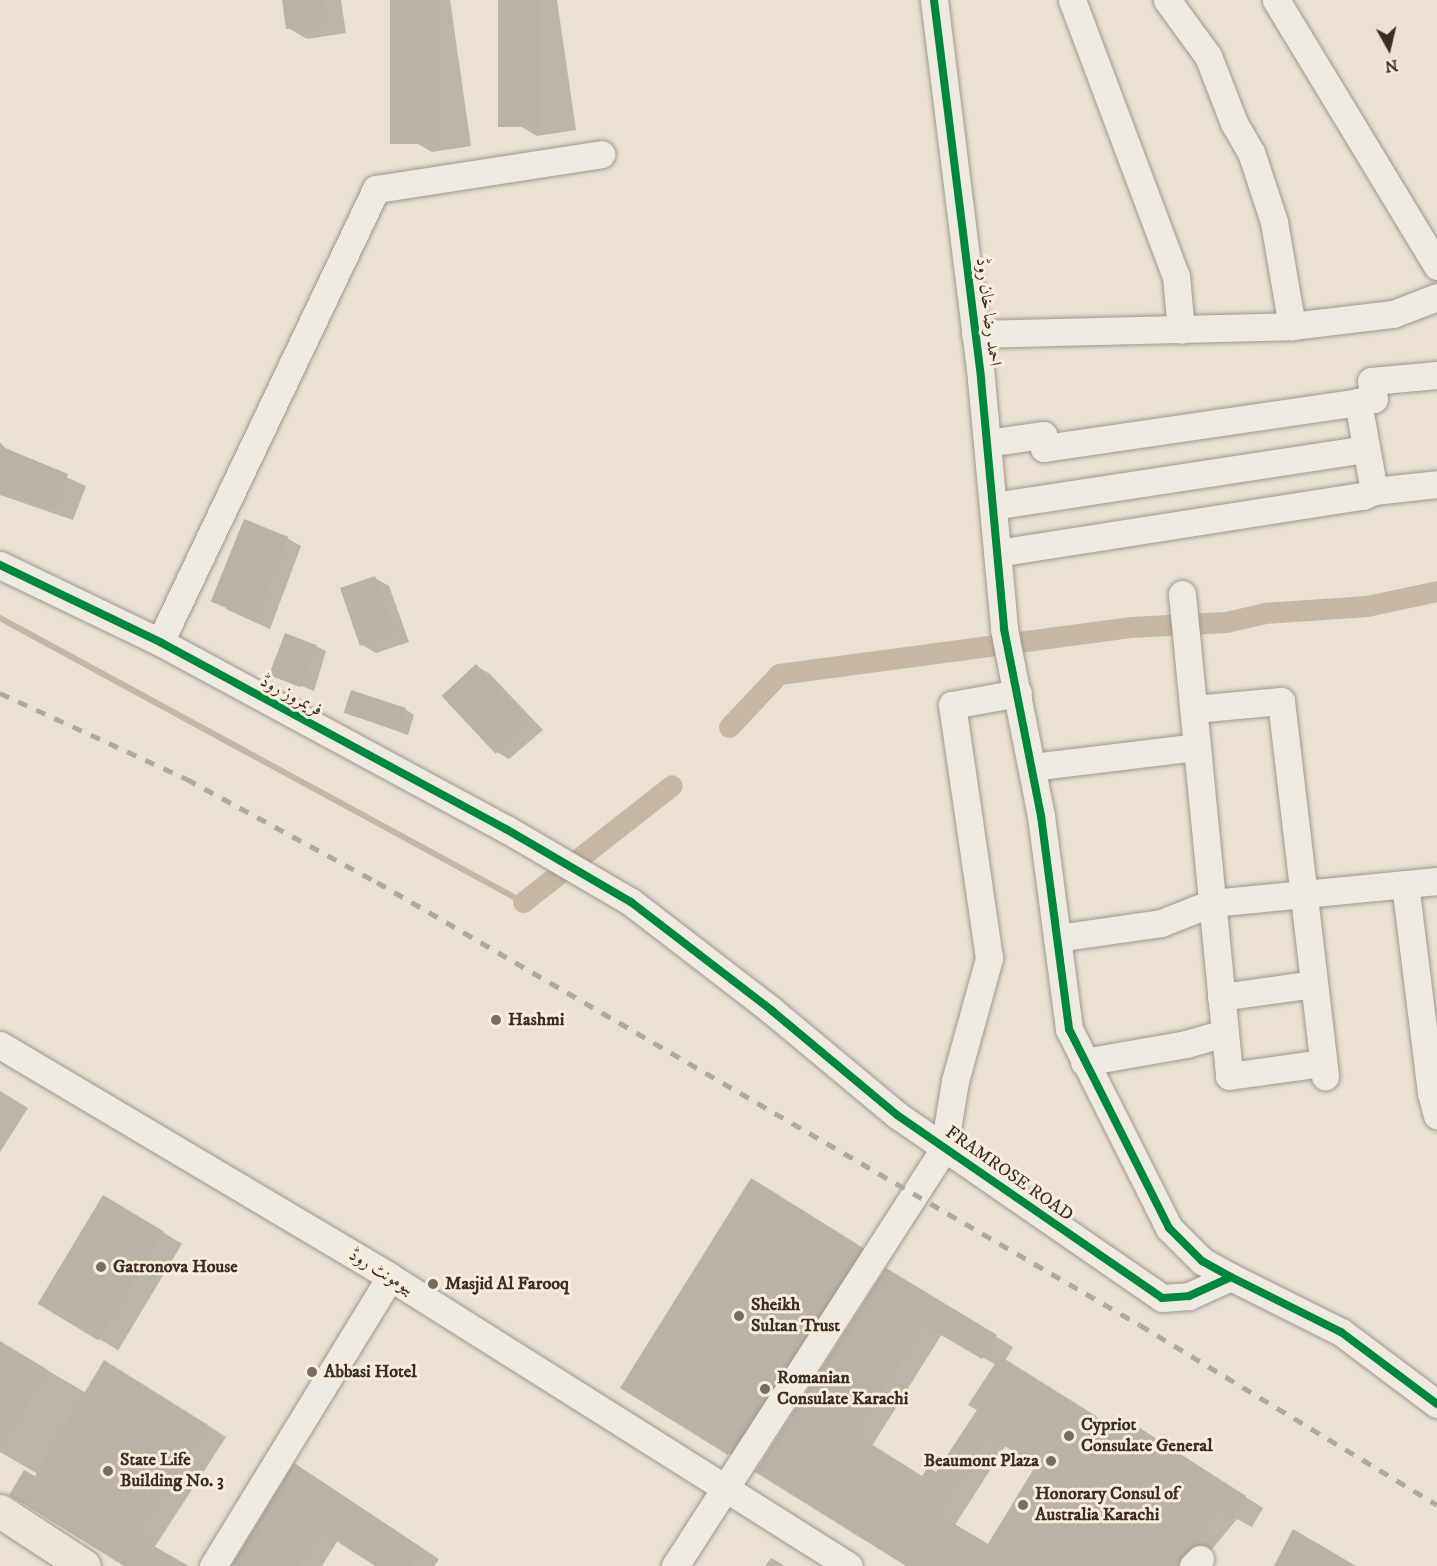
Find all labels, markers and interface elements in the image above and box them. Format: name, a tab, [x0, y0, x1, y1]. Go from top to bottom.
north arrow	[1359, 18, 1419, 78]
text: N	[1384, 55, 1399, 77]
street label: احمد رضا خان روڈ	[971, 257, 1005, 367]
street label: فریمروز روڈ	[256, 671, 326, 721]
place label: Hashmi	[508, 1009, 564, 1031]
marker: Hashmi	[489, 1013, 503, 1027]
street label: FRAMROSE ROAD	[941, 1122, 1077, 1226]
street label: بیومونٹ روڈ	[345, 1244, 417, 1300]
place label: Gatronova House	[113, 1256, 238, 1278]
marker: Gatronova House	[94, 1260, 108, 1274]
place label: Masjid Al Farooq	[445, 1273, 569, 1295]
marker: Masjid Al Farooq	[426, 1277, 440, 1291]
place label: Sheikh Sultan Trust	[751, 1295, 840, 1338]
marker: Sheikh Sultan Trust	[732, 1309, 746, 1323]
place label: Abbasi Hotel	[324, 1361, 417, 1383]
marker: Abbasi Hotel	[305, 1365, 319, 1379]
place label: Romanian Consulate Karachi	[777, 1368, 908, 1410]
marker: Romanian Consulate Karachi	[758, 1382, 772, 1396]
place label: Cypriot Consulate General	[1081, 1415, 1213, 1458]
marker: Cypriot Consulate General	[1062, 1429, 1076, 1443]
place label: State Life Building No. 3	[120, 1450, 224, 1492]
place label: Beaumont Plaza	[924, 1450, 1039, 1472]
marker: Beaumont Plaza	[1044, 1454, 1058, 1468]
marker: State Life Building No. 3	[101, 1464, 115, 1478]
place label: Honorary Consul of Australia Karachi	[1035, 1484, 1179, 1526]
marker: Honorary Consul of Australia Karachi	[1016, 1498, 1030, 1512]

